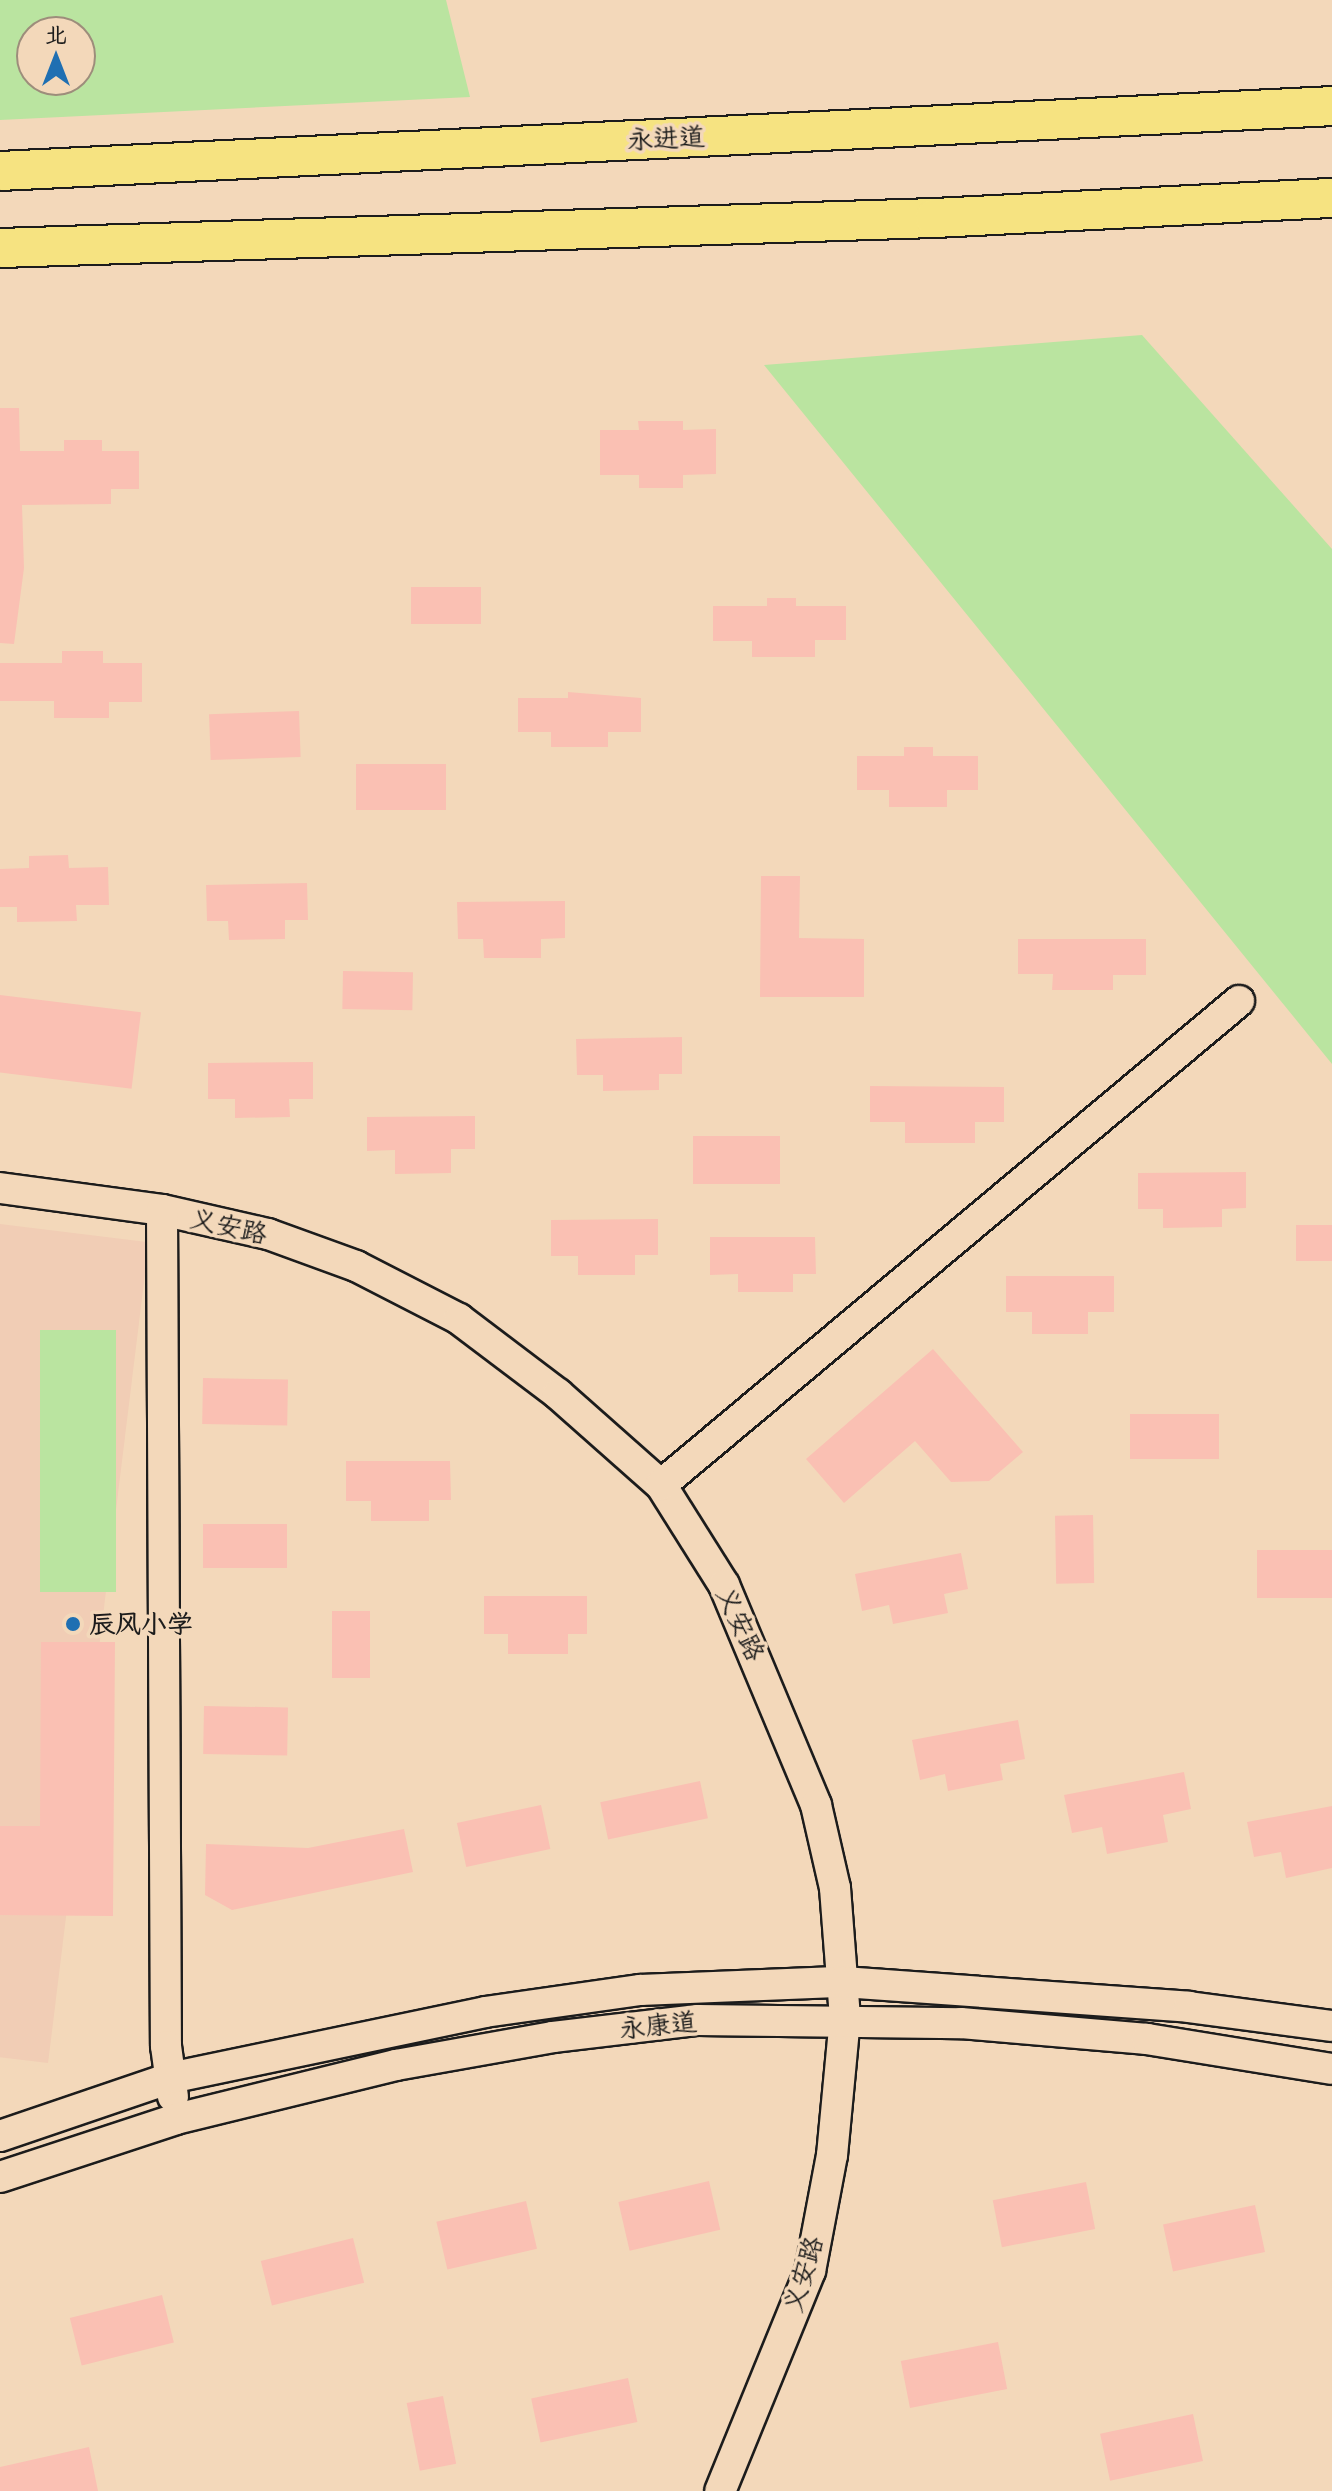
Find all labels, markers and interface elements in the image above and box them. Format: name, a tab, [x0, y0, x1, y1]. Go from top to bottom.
north arrow	[16, 16, 96, 96]
text: 北	[45, 19, 67, 48]
street label: 永进道	[626, 120, 706, 156]
street label: 义安路	[187, 1202, 271, 1250]
street label: 义安路	[710, 1582, 772, 1666]
place label: 辰风小学	[89, 1608, 193, 1640]
marker: 辰风小学	[64, 1615, 82, 1633]
street label: 永康道	[618, 2005, 698, 2045]
street label: 义安路	[777, 2232, 829, 2316]

